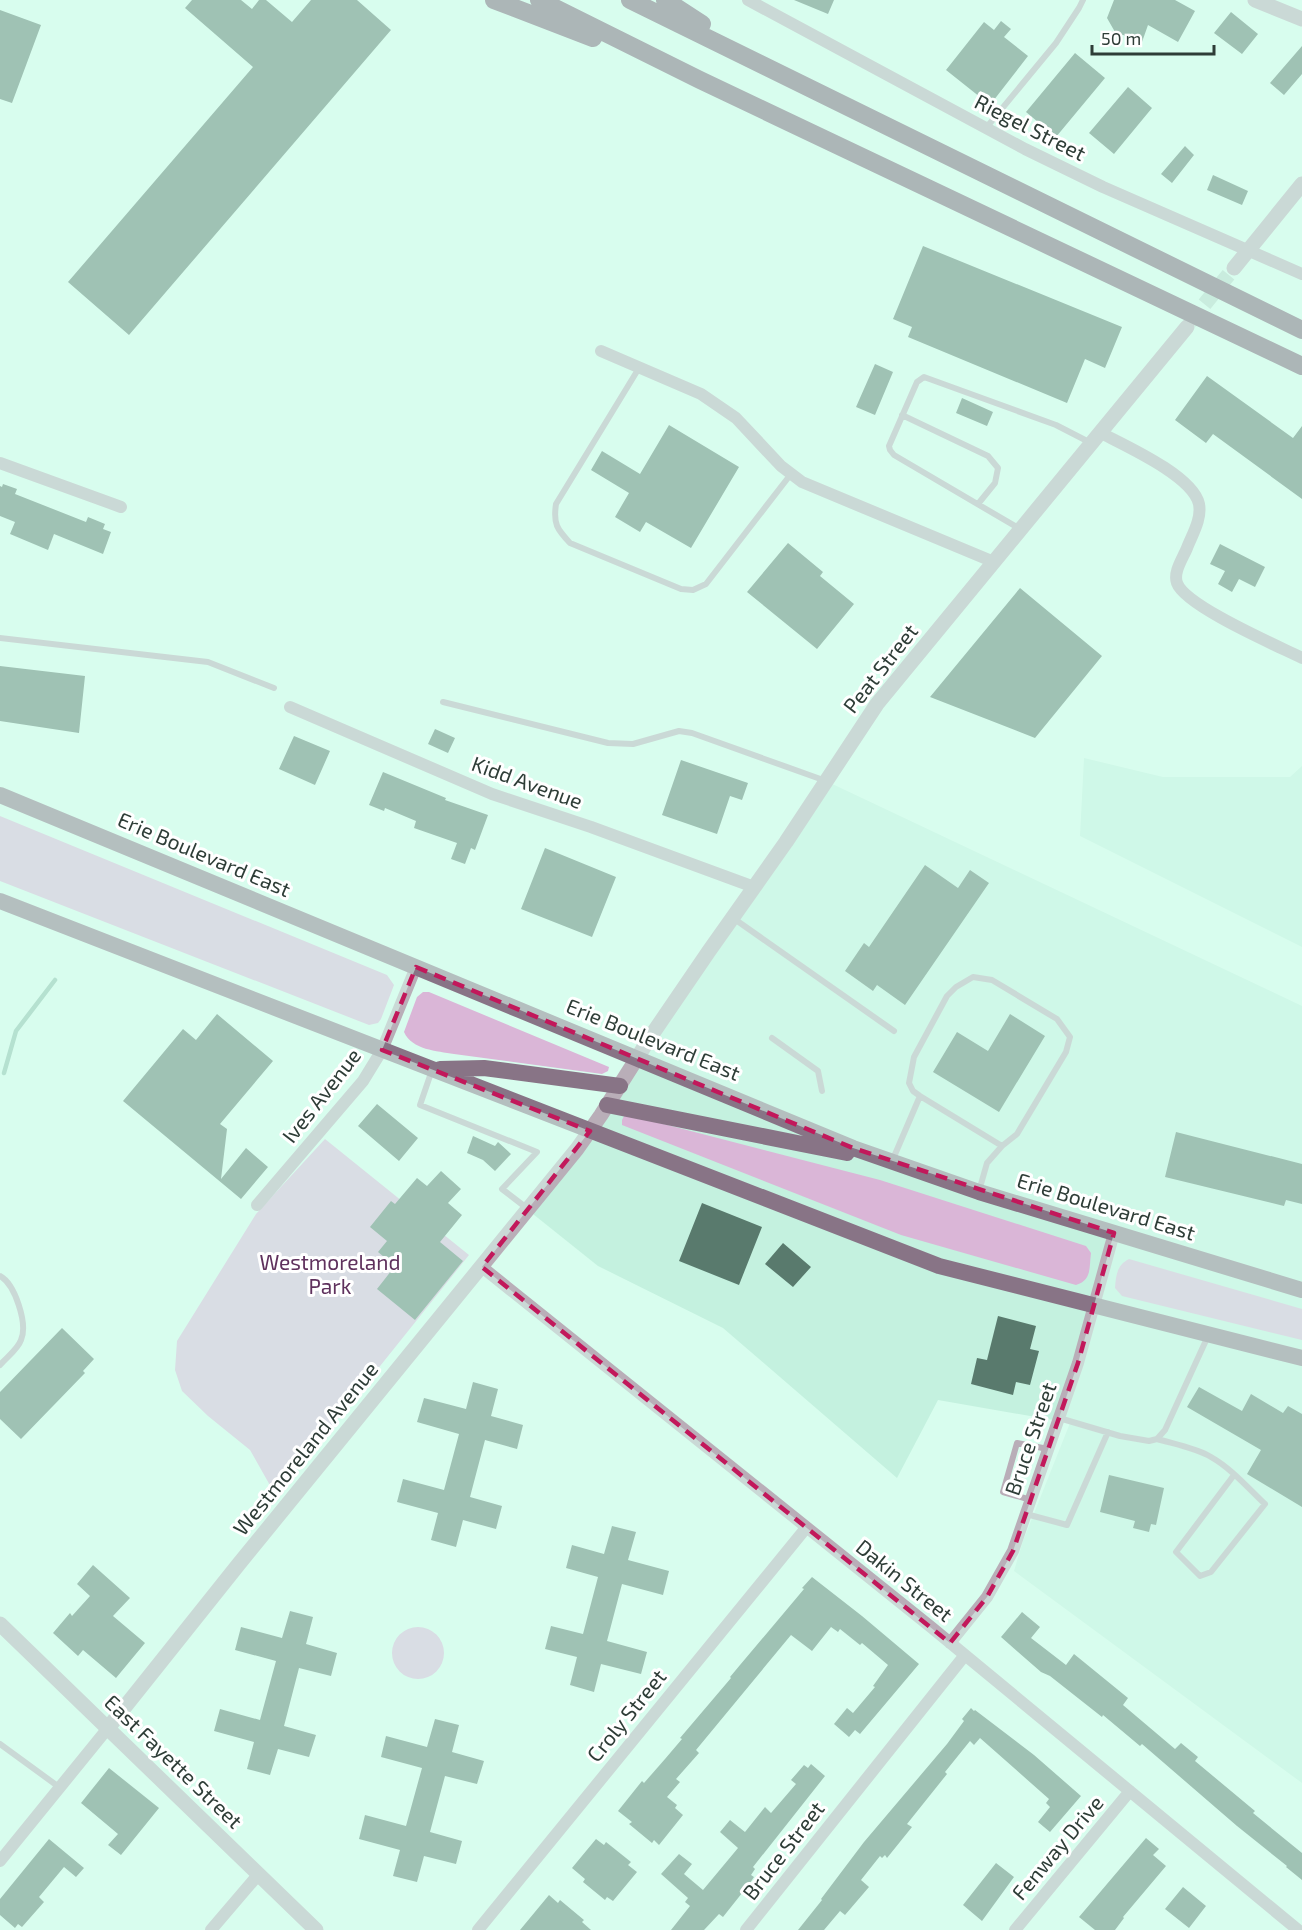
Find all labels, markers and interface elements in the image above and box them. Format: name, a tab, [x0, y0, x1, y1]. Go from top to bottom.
scale bar	[1092, 18, 1214, 56]
text: 50 m	[1101, 27, 1141, 49]
street label: Riegel Street	[971, 88, 1090, 165]
street label: Peat Street	[837, 619, 922, 718]
street label: Kidd Avenue	[469, 750, 586, 813]
street label: Erie Boulevard East	[114, 806, 295, 901]
street label: Erie Boulevard East	[563, 992, 744, 1085]
street label: Ives Avenue	[276, 1043, 365, 1147]
street label: Erie Boulevard East	[1014, 1167, 1199, 1245]
park label: Westmoreland Park	[259, 1249, 401, 1298]
street label: Westmoreland Avenue	[227, 1356, 382, 1540]
street label: Bruce Street	[999, 1379, 1061, 1498]
street label: Dakin Street	[852, 1533, 958, 1626]
street label: Croly Street	[581, 1664, 671, 1766]
street label: East Fayette Street	[100, 1689, 248, 1833]
street label: Fenway Drive	[1006, 1790, 1108, 1904]
street label: Bruce Street	[737, 1796, 829, 1904]

